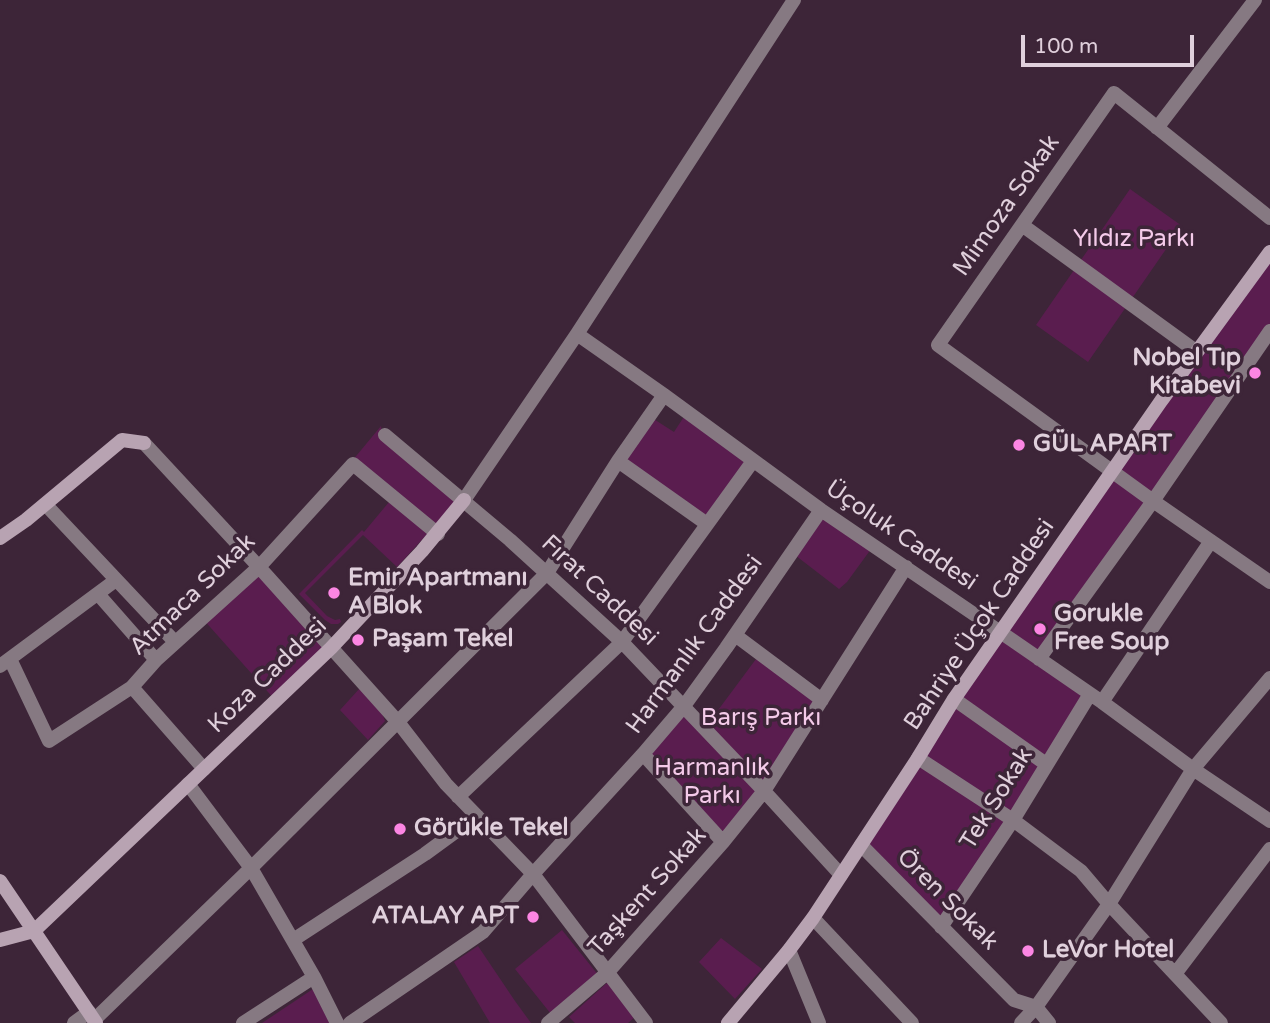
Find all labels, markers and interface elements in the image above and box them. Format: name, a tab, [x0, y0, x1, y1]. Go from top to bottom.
scale bar	[1025, 21, 1198, 65]
text: 100 m	[1034, 34, 1098, 59]
street label: Mimoza Sokak	[948, 130, 1066, 282]
park label: Yıldız Parkı	[1073, 226, 1195, 254]
place label: Nobel Tıp Kitabevi	[1132, 345, 1241, 401]
marker: Nobel Tıp Kitabevi	[1247, 365, 1263, 381]
place label: GÜL APART	[1033, 431, 1172, 459]
marker: GÜL APART	[1011, 437, 1027, 453]
street label: Üçoluk Caddesi	[820, 475, 982, 597]
street label: Bahriye Üçok Caddesi	[899, 514, 1061, 736]
street label: Atmaca Sokak	[124, 528, 262, 662]
street label: Fırat Caddesi	[535, 530, 663, 652]
street label: Harmanlık Caddesi	[621, 550, 769, 740]
place label: Emir Apartmanı A Blok	[348, 565, 527, 621]
marker: Emir Apartmanı A Blok	[326, 585, 342, 601]
place label: Gorukle Free Soup	[1054, 601, 1169, 657]
street label: Koza Caddesi	[203, 612, 333, 740]
marker: Gorukle Free Soup	[1032, 621, 1048, 637]
place label: Paşam Tekel	[372, 626, 513, 654]
marker: Paşam Tekel	[350, 632, 366, 648]
park label: Barış Parkı	[701, 705, 821, 733]
street label: Tek Sokak	[954, 743, 1040, 855]
park label: Harmanlık Parkı	[654, 755, 770, 811]
place label: Görükle Tekel	[414, 815, 569, 843]
marker: Görükle Tekel	[392, 821, 408, 837]
street label: Taşkent Sokak	[583, 822, 713, 962]
street label: Ören Sokak	[890, 843, 1004, 957]
place label: ATALAY APT	[372, 903, 519, 931]
marker: ATALAY APT	[525, 909, 541, 925]
place label: LeVor Hotel	[1042, 937, 1174, 965]
marker: LeVor Hotel	[1020, 943, 1036, 959]

